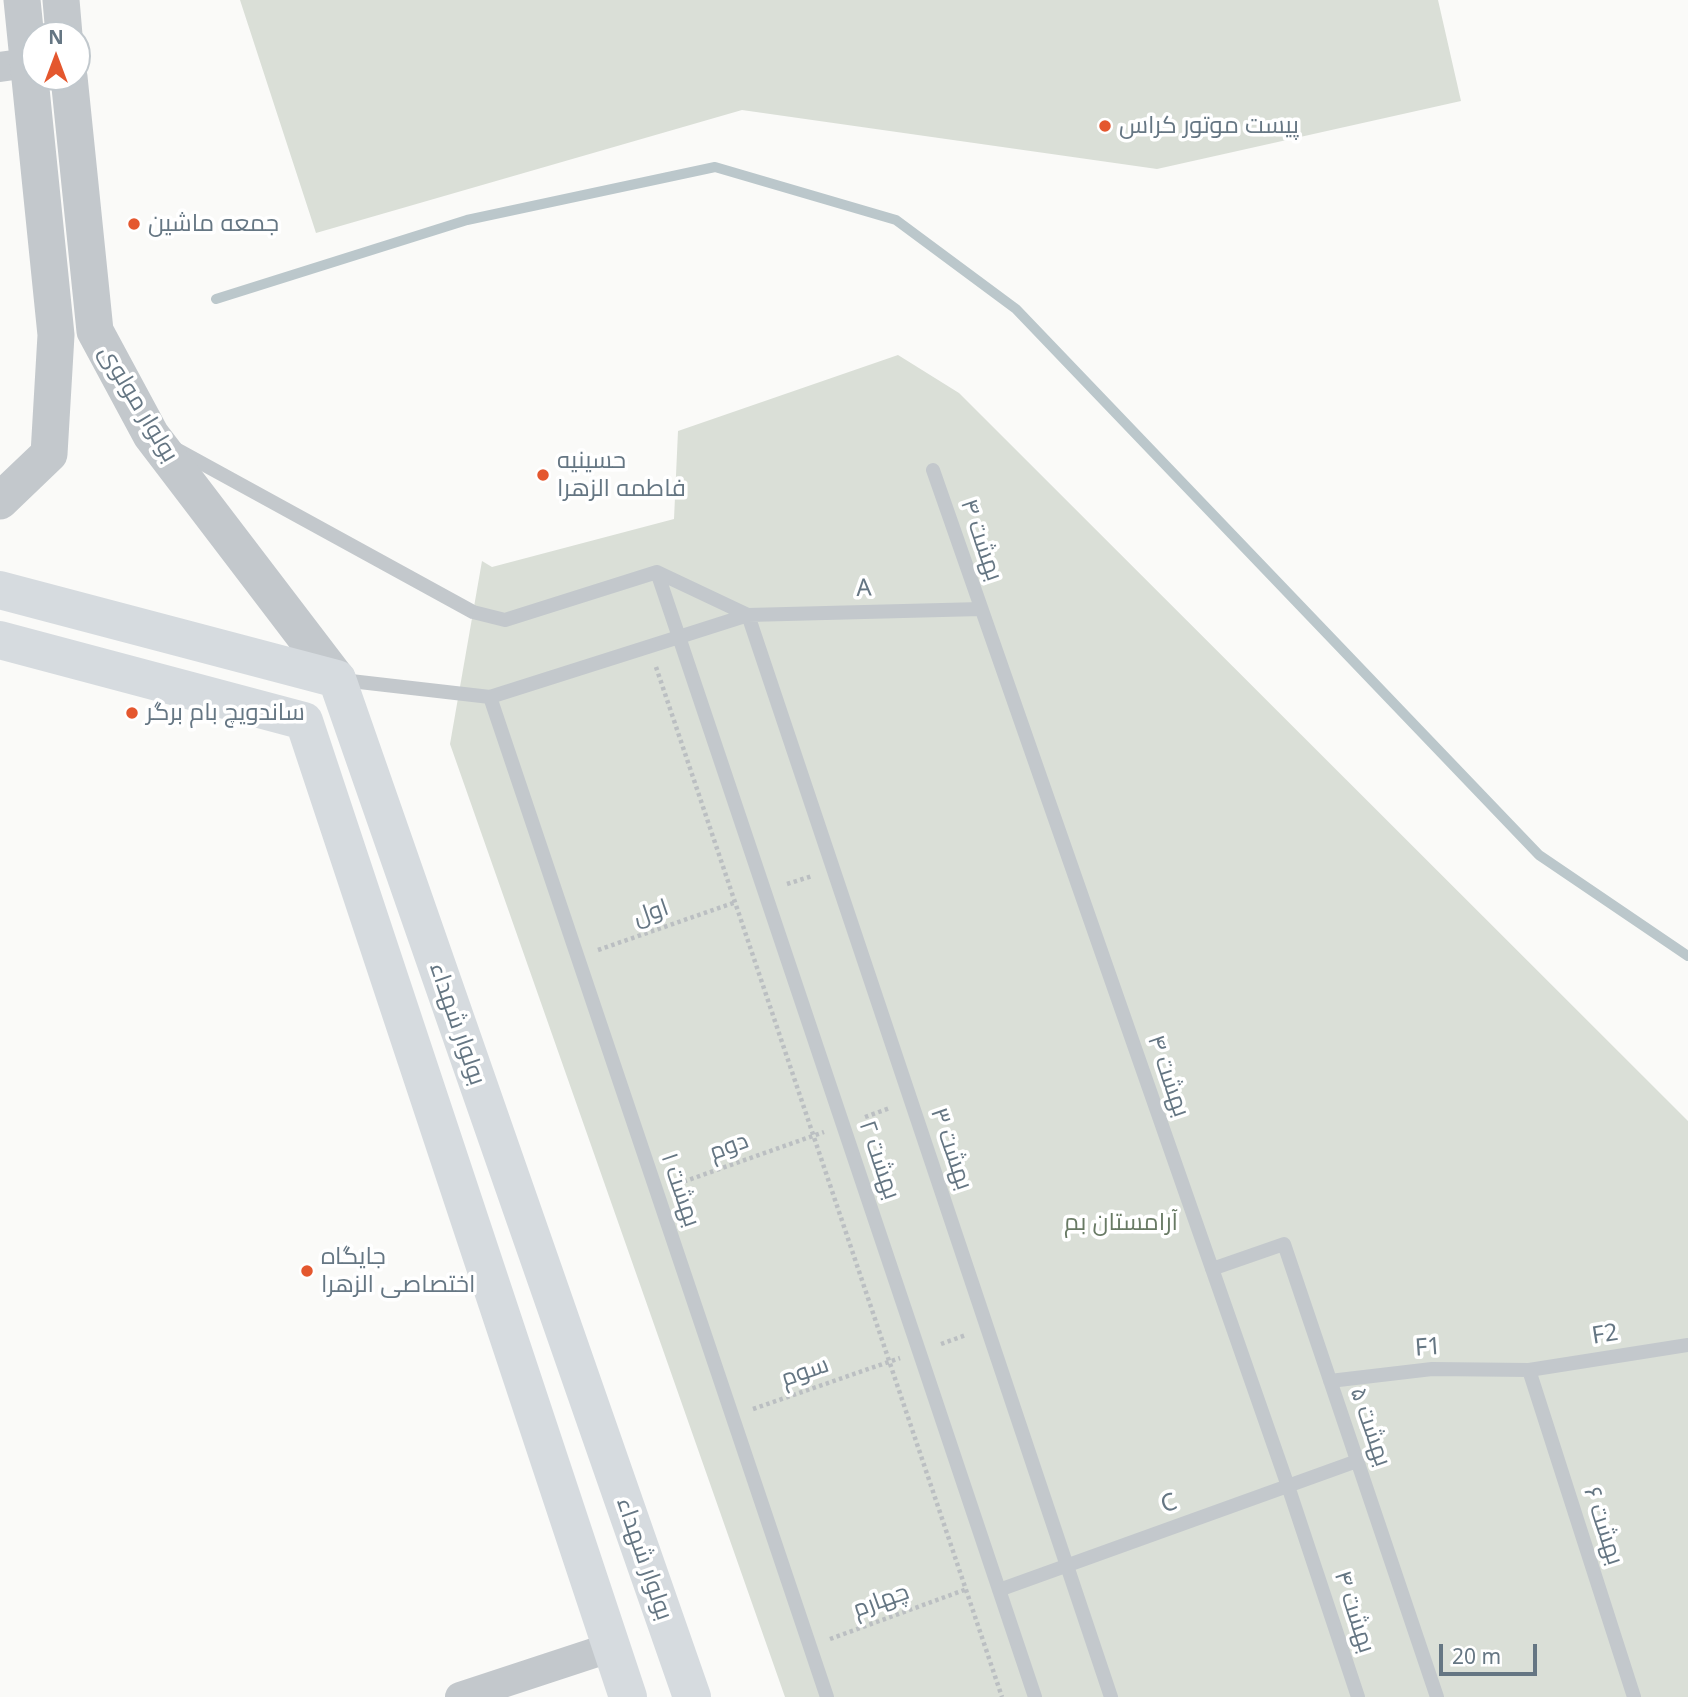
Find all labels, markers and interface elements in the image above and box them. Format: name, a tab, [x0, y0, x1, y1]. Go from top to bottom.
north arrow	[21, 21, 91, 91]
text: N	[48, 24, 64, 50]
place label: پیست موتور کراس	[1119, 112, 1299, 140]
marker: پیست موتور کراس	[1097, 118, 1113, 134]
place label: جمعه ماشین	[148, 210, 279, 238]
marker: جمعه ماشین	[126, 216, 142, 232]
street label: بولوار مولوی	[92, 340, 184, 468]
place label: حسینیه فاطمه الزهرا	[557, 447, 686, 503]
marker: حسینیه فاطمه الزهرا	[535, 467, 551, 483]
street label: بهشت ۴	[954, 495, 1008, 585]
street label: A	[856, 574, 872, 604]
place label: ساندویچ بام برگر	[146, 699, 305, 727]
marker: ساندویچ بام برگر	[124, 705, 140, 721]
street label: اول	[630, 894, 672, 932]
street label: بولوار شهداء	[423, 959, 491, 1089]
street label: بهشت ۴	[1141, 1031, 1195, 1121]
street label: بهشت ۳	[924, 1104, 978, 1194]
street label: بهشت ۲	[852, 1117, 906, 1203]
street label: دوم	[705, 1127, 753, 1167]
street label: بهشت ۱	[654, 1149, 706, 1231]
park label: آرامستان بم	[1064, 1209, 1178, 1237]
place label: جایگاه اختصاصی الزهرا	[321, 1243, 476, 1299]
marker: جایگاه اختصاصی الزهرا	[299, 1263, 315, 1279]
street label: F2	[1590, 1319, 1620, 1351]
street label: F1	[1414, 1333, 1442, 1363]
street label: سوم	[777, 1350, 833, 1394]
street label: بهشت ۵	[1343, 1384, 1397, 1470]
street label: بهشت ۶	[1577, 1483, 1629, 1569]
street label: C	[1157, 1488, 1181, 1520]
street label: بولوار شهداء	[610, 1494, 678, 1624]
street label: بهشت ۴	[1327, 1567, 1381, 1657]
street label: چهارم	[849, 1578, 913, 1624]
scale bar	[1443, 1630, 1541, 1674]
text: 20 m	[1452, 1642, 1501, 1670]

